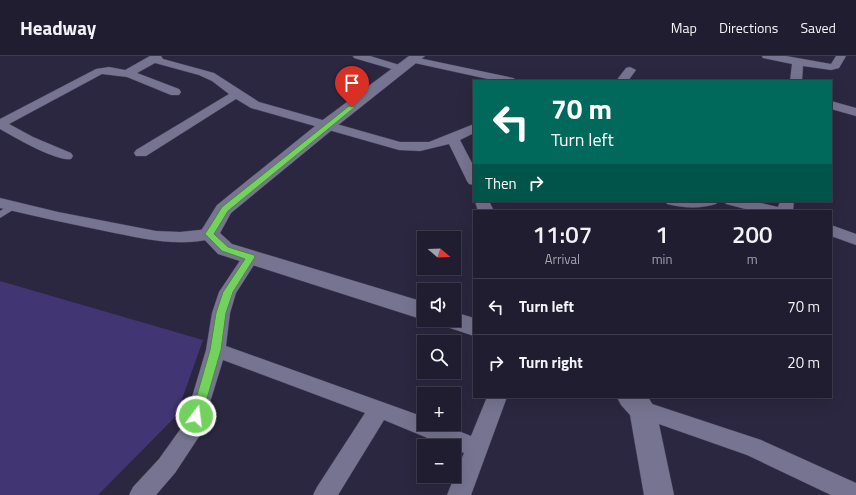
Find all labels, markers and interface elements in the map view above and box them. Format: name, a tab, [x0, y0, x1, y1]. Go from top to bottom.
text: Headway	[20, 13, 96, 42]
text: Map	[671, 17, 697, 38]
text: Directions	[719, 17, 778, 38]
text: Saved	[800, 17, 836, 38]
pin	[335, 66, 369, 107]
icon: arrive	[341, 72, 363, 94]
text: 70 m	[551, 87, 612, 130]
icon: left	[485, 96, 537, 148]
text: Turn left	[551, 126, 614, 153]
text: Then	[485, 172, 517, 195]
icon: right	[525, 172, 547, 194]
text: 11:07	[533, 216, 592, 252]
text: 1	[655, 216, 669, 252]
text: 200	[732, 216, 772, 252]
north arrow	[417, 231, 461, 275]
map controls	[417, 231, 461, 483]
text: Arrival	[545, 249, 580, 269]
text: min	[652, 249, 672, 269]
text: m	[747, 249, 758, 269]
button: sound	[417, 283, 461, 327]
text: Turn left	[519, 295, 574, 318]
text: 70 m	[787, 295, 820, 318]
icon: left	[485, 296, 507, 318]
button: search	[417, 335, 461, 379]
text: Turn right	[519, 351, 583, 374]
text: 20 m	[787, 351, 820, 374]
icon: right	[485, 352, 507, 374]
button: +	[417, 387, 461, 431]
position arrow	[175, 395, 217, 437]
button: −	[417, 439, 461, 483]

